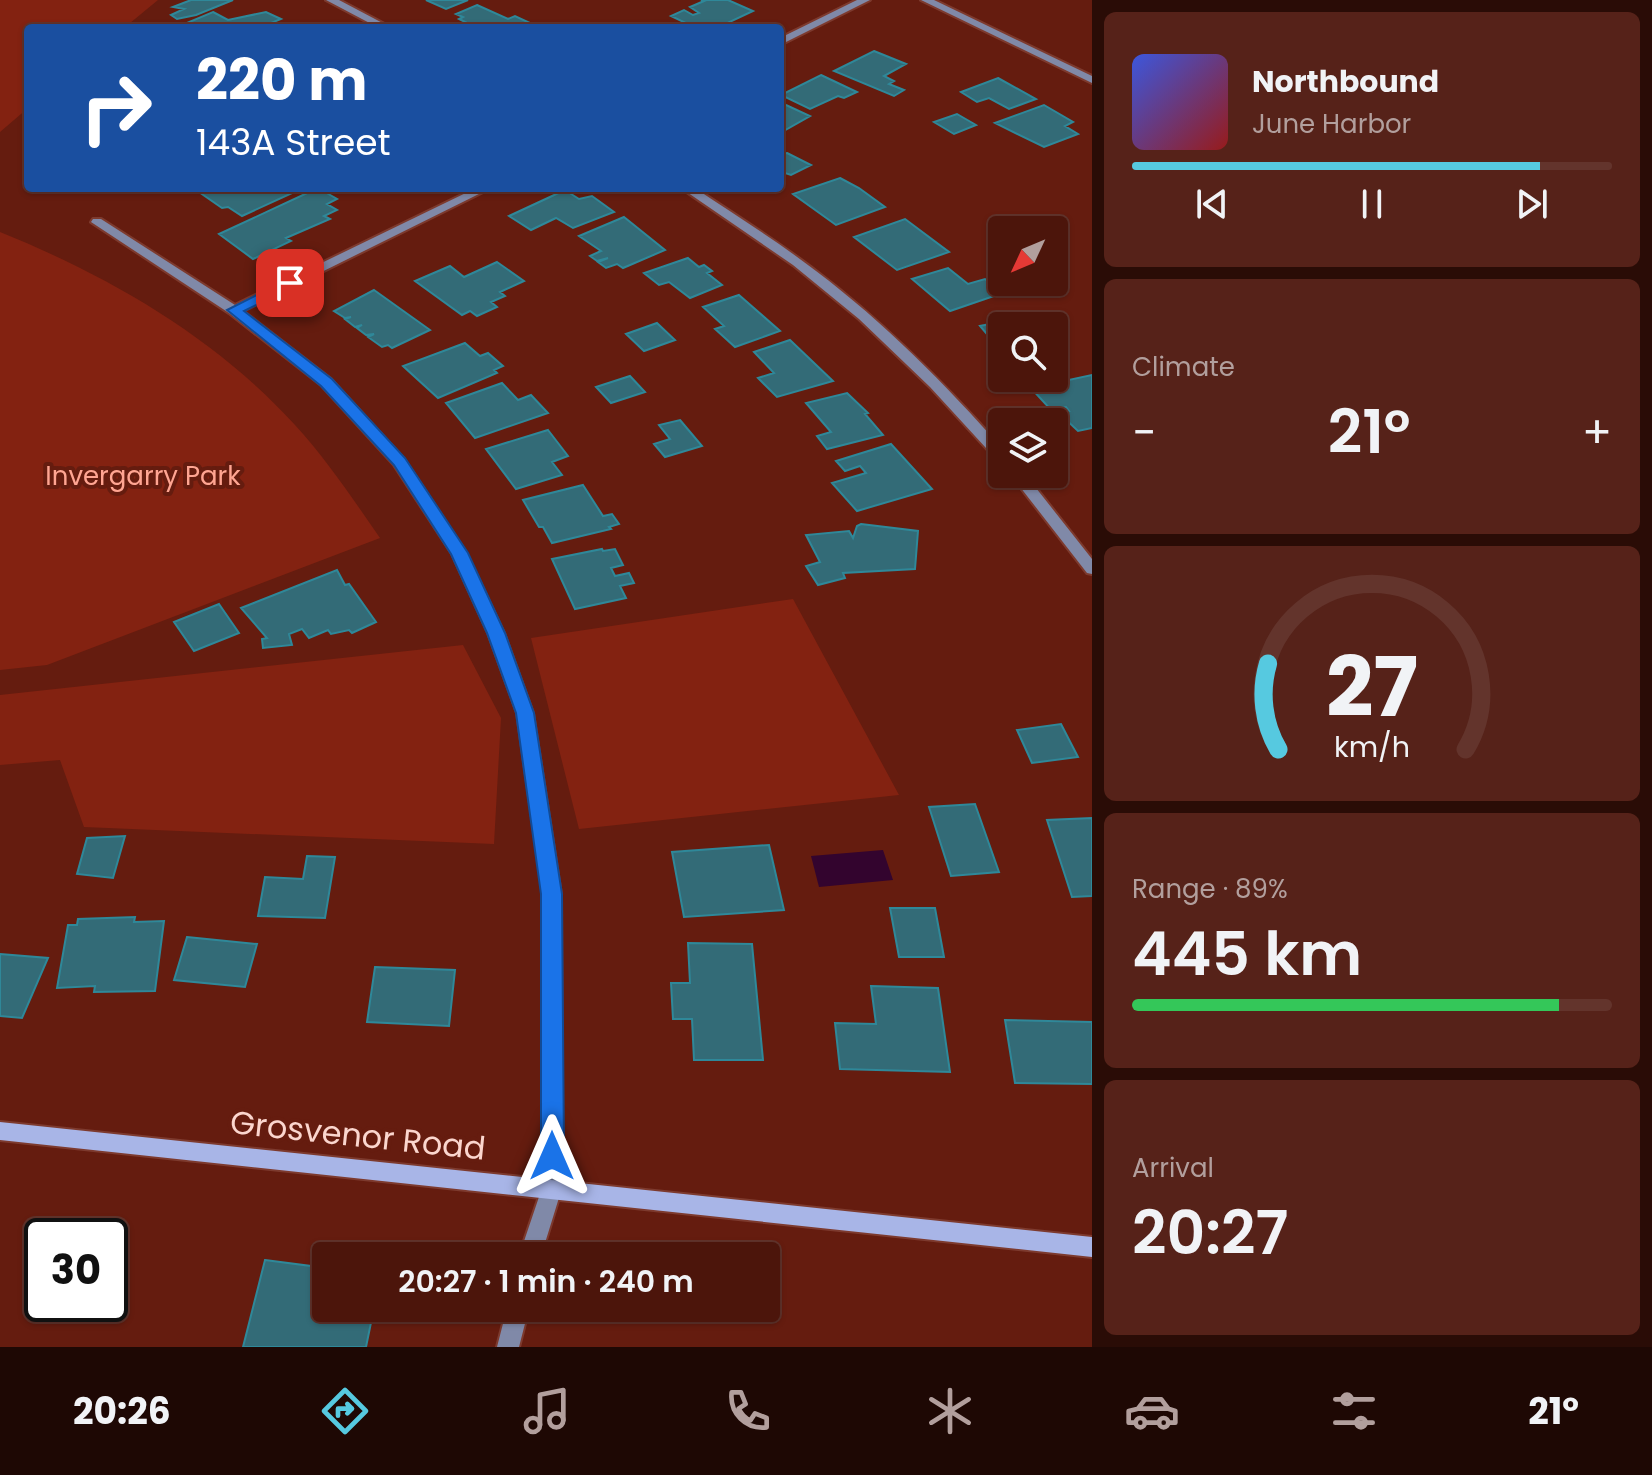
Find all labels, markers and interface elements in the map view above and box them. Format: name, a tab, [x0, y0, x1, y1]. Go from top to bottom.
text: 220 m	[196, 41, 368, 120]
icon: right	[64, 56, 168, 160]
text: Northbound	[1252, 60, 1439, 103]
text: June Harbor	[1252, 106, 1411, 142]
text: 143A Street	[196, 117, 391, 168]
icon: previous	[1190, 182, 1234, 226]
icon: pause	[1350, 182, 1394, 226]
icon: next	[1510, 182, 1554, 226]
north arrow	[988, 216, 1068, 296]
map controls	[988, 216, 1068, 488]
pin	[256, 249, 324, 317]
icon: arrive	[268, 261, 312, 305]
button: search	[988, 312, 1068, 392]
text: Climate	[1132, 349, 1235, 385]
text: 21°	[1328, 390, 1411, 474]
text: −	[1132, 402, 1156, 463]
text: +	[1582, 402, 1612, 463]
button: layers	[988, 408, 1068, 488]
park label: Invergarry Park	[45, 458, 241, 494]
text: 27	[1326, 628, 1418, 744]
text: km/h	[1334, 727, 1410, 767]
text: Range · 89%	[1132, 871, 1288, 907]
text: 445 km	[1132, 912, 1362, 996]
street label: Grosvenor Road	[228, 1099, 488, 1171]
position arrow	[510, 1114, 594, 1198]
text: Arrival	[1132, 1150, 1214, 1186]
text: 20:27	[1132, 1191, 1288, 1275]
speed limit sign: 30	[24, 1218, 128, 1322]
text: 20:27 · 1 min · 240 m	[398, 1260, 694, 1303]
icon: directions	[317, 1383, 373, 1439]
icon: music	[519, 1383, 575, 1439]
icon: phone	[720, 1383, 776, 1439]
icon: climate	[922, 1383, 978, 1439]
icon: car	[1124, 1383, 1180, 1439]
icon: filters	[1326, 1383, 1382, 1439]
text: 20:26	[73, 1386, 171, 1437]
text: 21°	[1528, 1386, 1579, 1437]

